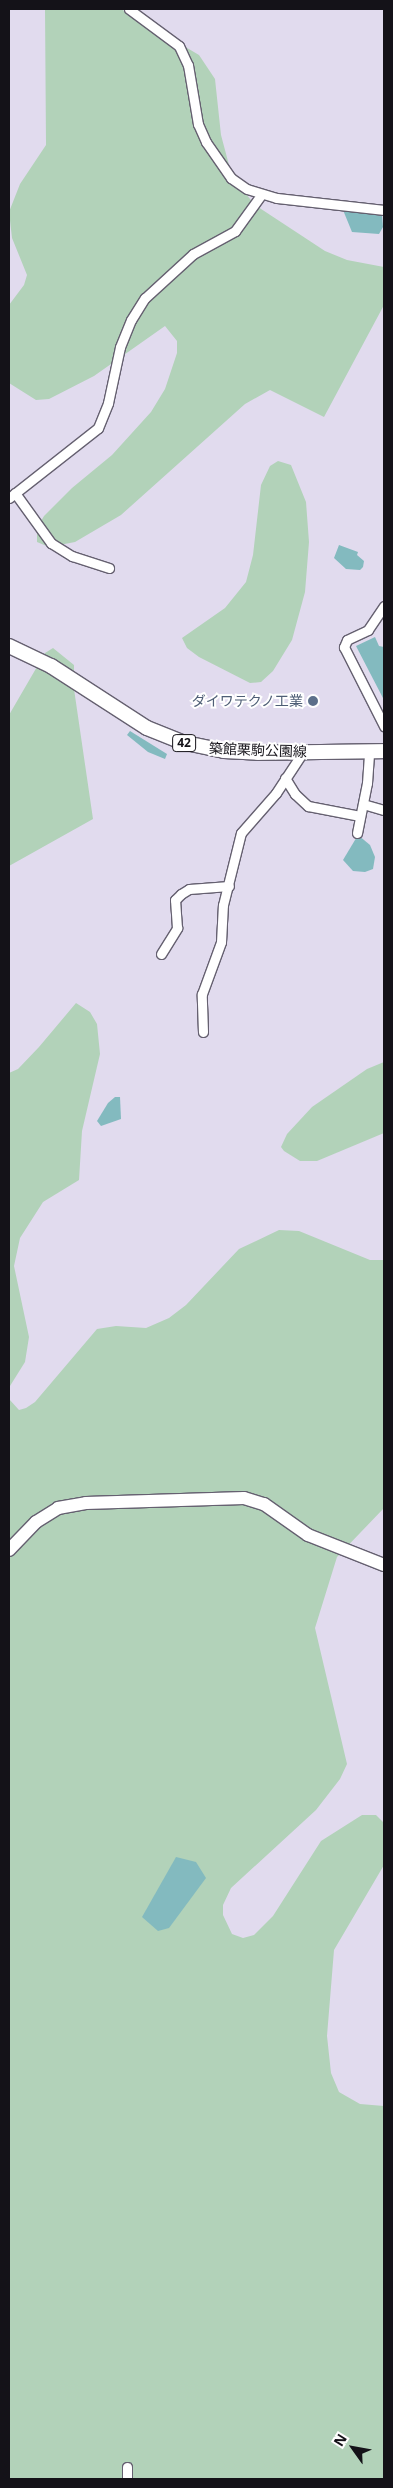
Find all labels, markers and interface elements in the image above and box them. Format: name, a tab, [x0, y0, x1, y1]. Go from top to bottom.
place label: ダイワテクノ工業	[191, 693, 303, 709]
marker: ダイワテクノ工業	[307, 695, 319, 707]
road number: 42	[172, 734, 196, 752]
street label: 築館栗駒公園線	[209, 740, 307, 760]
north arrow	[328, 2423, 378, 2473]
text: N	[329, 2430, 351, 2450]

